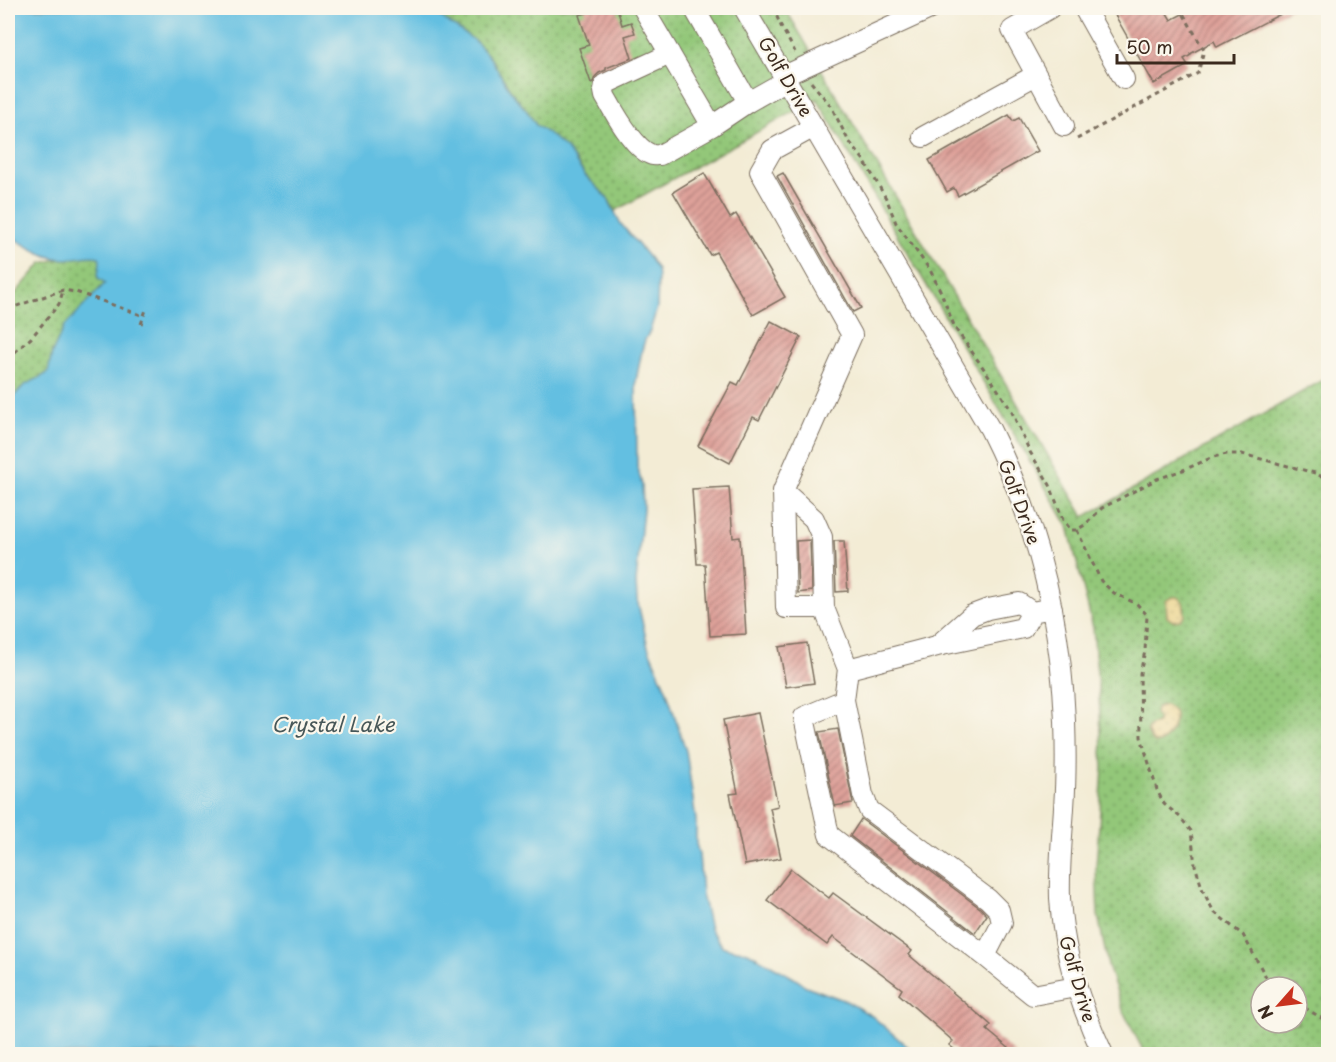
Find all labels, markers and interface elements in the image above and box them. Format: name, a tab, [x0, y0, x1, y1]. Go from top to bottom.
scale bar	[1117, 27, 1234, 65]
street label: Golf Drive	[752, 31, 820, 122]
text: 50 m	[1126, 33, 1173, 60]
street label: Golf Drive	[993, 455, 1048, 548]
water label: Crystal Lake	[272, 709, 396, 739]
street label: Golf Drive	[1053, 932, 1104, 1025]
north arrow	[1249, 975, 1309, 1035]
text: N	[1251, 1001, 1278, 1024]

